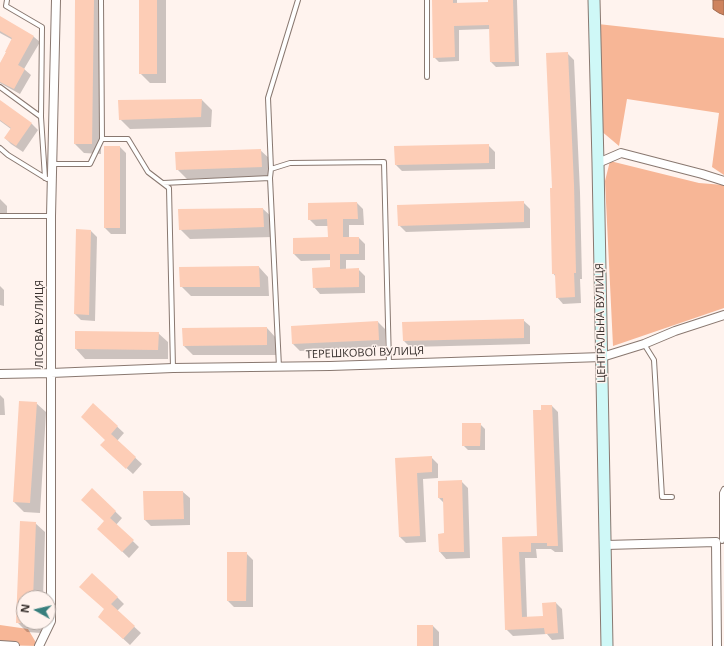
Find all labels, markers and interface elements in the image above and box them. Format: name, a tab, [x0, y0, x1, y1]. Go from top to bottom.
street label: ЦЕНТРАЛЬНА ВУЛИЦЯ	[593, 263, 609, 383]
street label: ЛІСОВА ВУЛИЦЯ	[33, 280, 47, 368]
street label: ТЕРЕШКОВОЇ ВУЛИЦЯ	[306, 344, 424, 362]
north arrow	[16, 590, 56, 630]
text: N	[17, 603, 33, 614]

